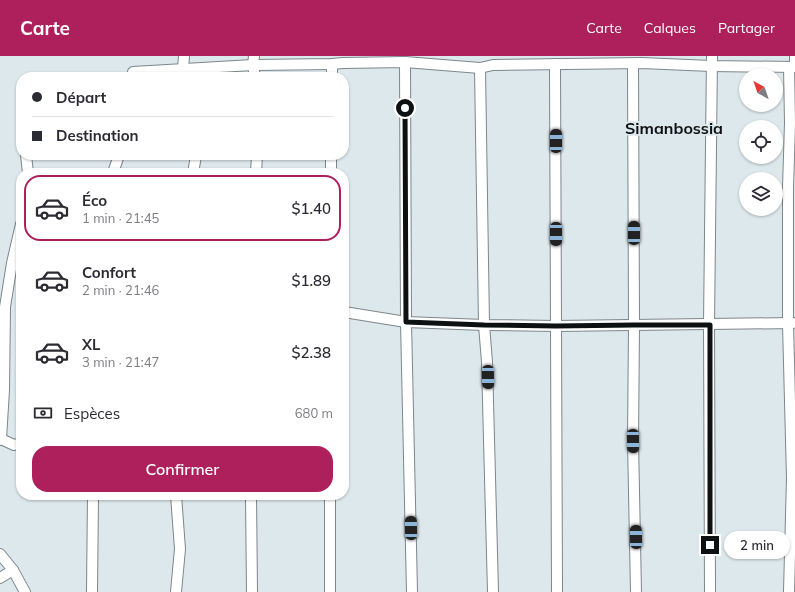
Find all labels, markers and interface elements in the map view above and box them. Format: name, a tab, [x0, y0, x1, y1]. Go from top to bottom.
text: Carte	[20, 16, 70, 40]
text: Carte	[586, 19, 622, 37]
text: Calques	[644, 19, 696, 37]
text: Partager	[718, 19, 775, 37]
north arrow	[739, 68, 783, 112]
map controls	[739, 68, 783, 216]
text: Départ	[56, 88, 106, 107]
route start	[396, 99, 414, 117]
district label: Simanbossia	[625, 118, 723, 138]
button: locate	[739, 120, 783, 164]
text: Destination	[56, 126, 139, 145]
car	[550, 129, 562, 153]
button: layers	[739, 172, 783, 216]
icon: car	[34, 190, 70, 226]
text: Éco	[82, 191, 107, 210]
text: $1.40	[291, 199, 331, 218]
text: 1 min · 21:45	[82, 210, 159, 226]
car	[628, 221, 640, 245]
car	[550, 222, 562, 246]
icon: car	[34, 262, 70, 298]
text: Confort	[82, 263, 136, 282]
text: $1.89	[291, 271, 331, 290]
text: 2 min · 21:46	[82, 282, 159, 298]
icon: car	[34, 334, 70, 370]
text: XL	[82, 335, 100, 354]
text: $2.38	[291, 343, 331, 362]
text: 3 min · 21:47	[82, 354, 159, 370]
car	[482, 365, 494, 389]
icon: cash	[32, 402, 54, 424]
text: Espèces	[64, 404, 120, 423]
text: 680 m	[295, 405, 333, 421]
car	[627, 429, 639, 453]
button: Confirmer	[32, 446, 333, 492]
car	[405, 516, 417, 540]
car	[630, 525, 642, 549]
callout: 2 min	[724, 531, 790, 559]
route end	[701, 536, 719, 554]
text: 2 min	[740, 537, 774, 553]

